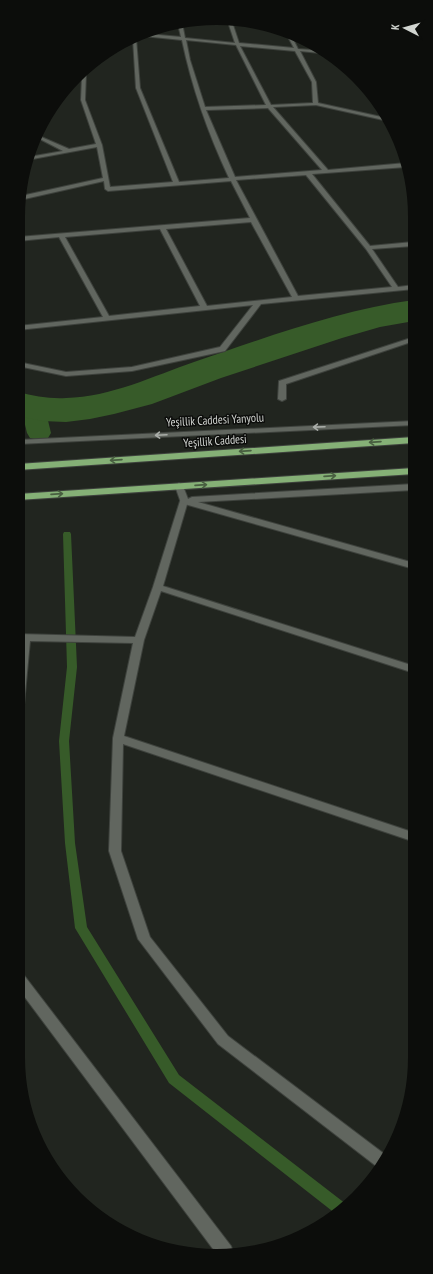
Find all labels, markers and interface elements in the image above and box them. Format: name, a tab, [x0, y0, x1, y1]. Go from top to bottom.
north arrow	[385, 8, 425, 48]
text: K	[388, 23, 402, 31]
street label: Yeşillik Caddesi Yanyolu	[166, 409, 264, 430]
one-way arrow	[313, 424, 326, 431]
one-way arrow	[155, 431, 168, 438]
street label: Yeşillik Caddesi	[183, 431, 247, 450]
one-way arrow	[369, 439, 382, 446]
one-way arrow	[239, 448, 252, 455]
one-way arrow	[109, 457, 122, 464]
one-way arrow	[323, 473, 336, 480]
one-way arrow	[194, 481, 207, 488]
one-way arrow	[50, 491, 63, 498]

